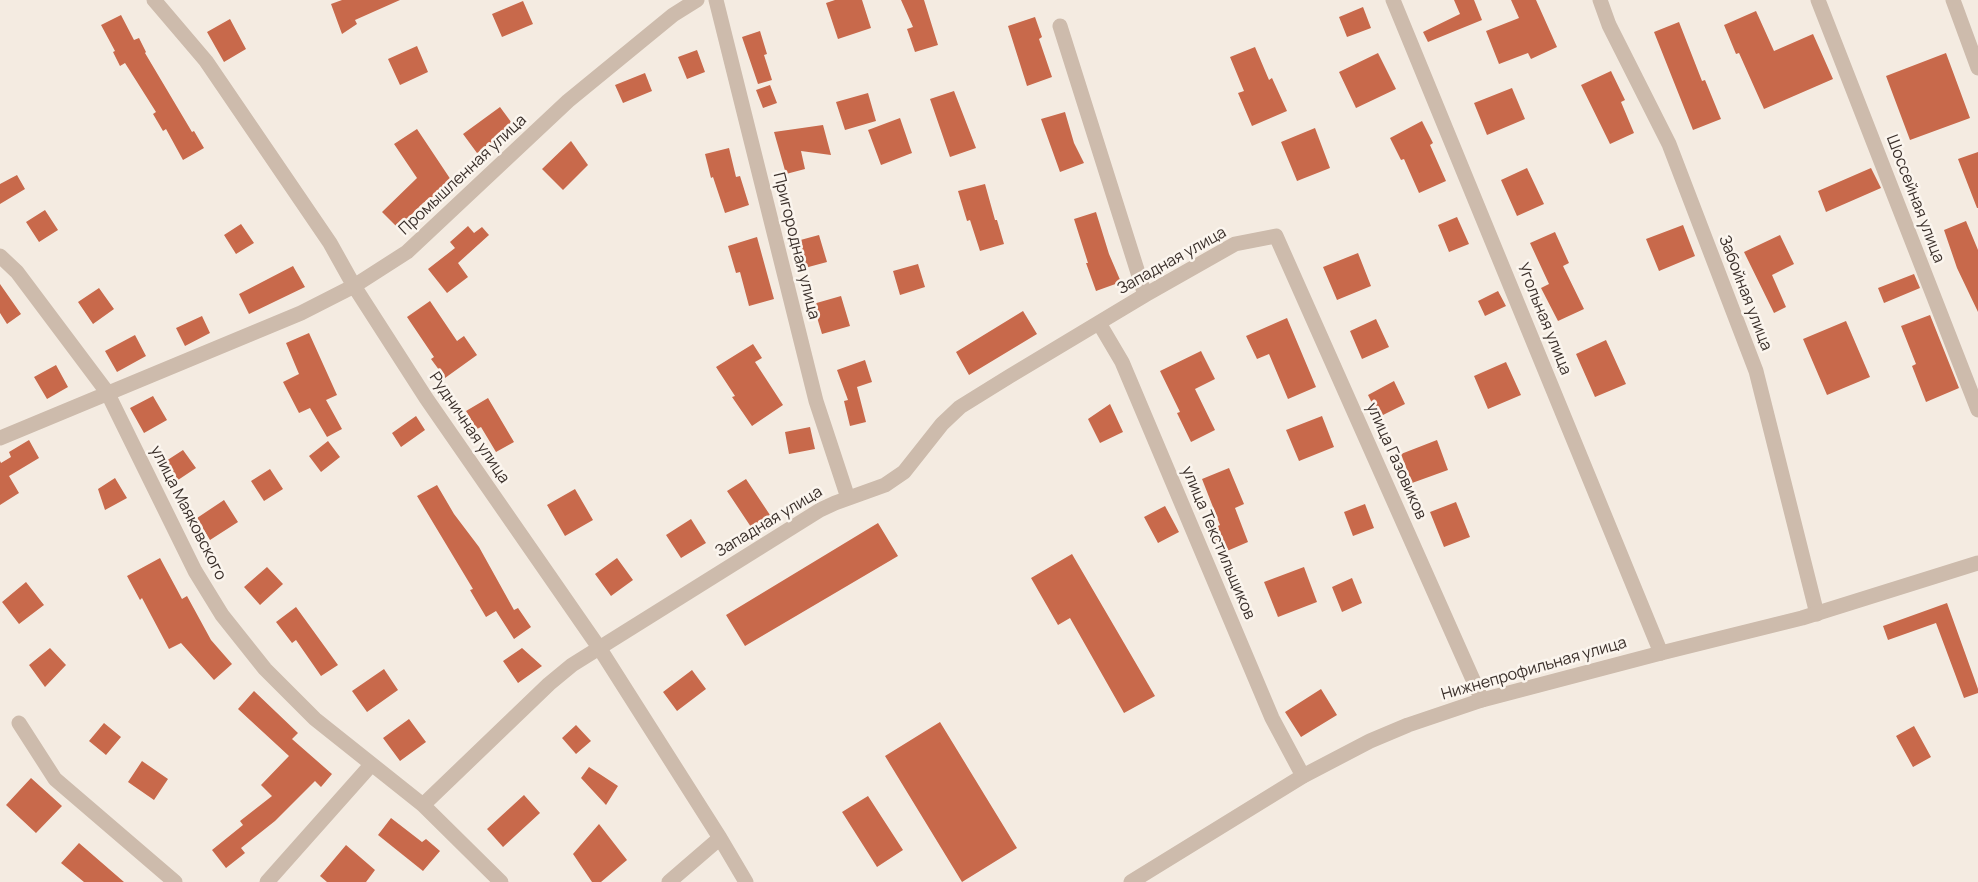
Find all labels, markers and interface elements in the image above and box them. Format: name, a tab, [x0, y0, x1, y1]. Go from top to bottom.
street label: Промышленная улица	[395, 111, 531, 239]
street label: Шоссейная улица	[1882, 132, 1948, 266]
street label: Пригородная улица	[768, 171, 824, 321]
street label: Западная улица	[1114, 223, 1230, 299]
street label: Забойная улица	[1714, 233, 1776, 353]
street label: Угольная улица	[1513, 260, 1575, 378]
street label: Рудничная улица	[425, 369, 513, 487]
street label: улица Газовиков	[1362, 400, 1430, 522]
street label: улица Маяковского	[146, 443, 230, 583]
street label: улица Текстильщиков	[1177, 464, 1259, 622]
street label: Западная улица	[712, 482, 826, 562]
street label: Нижнепрофильная улица	[1439, 633, 1629, 705]

